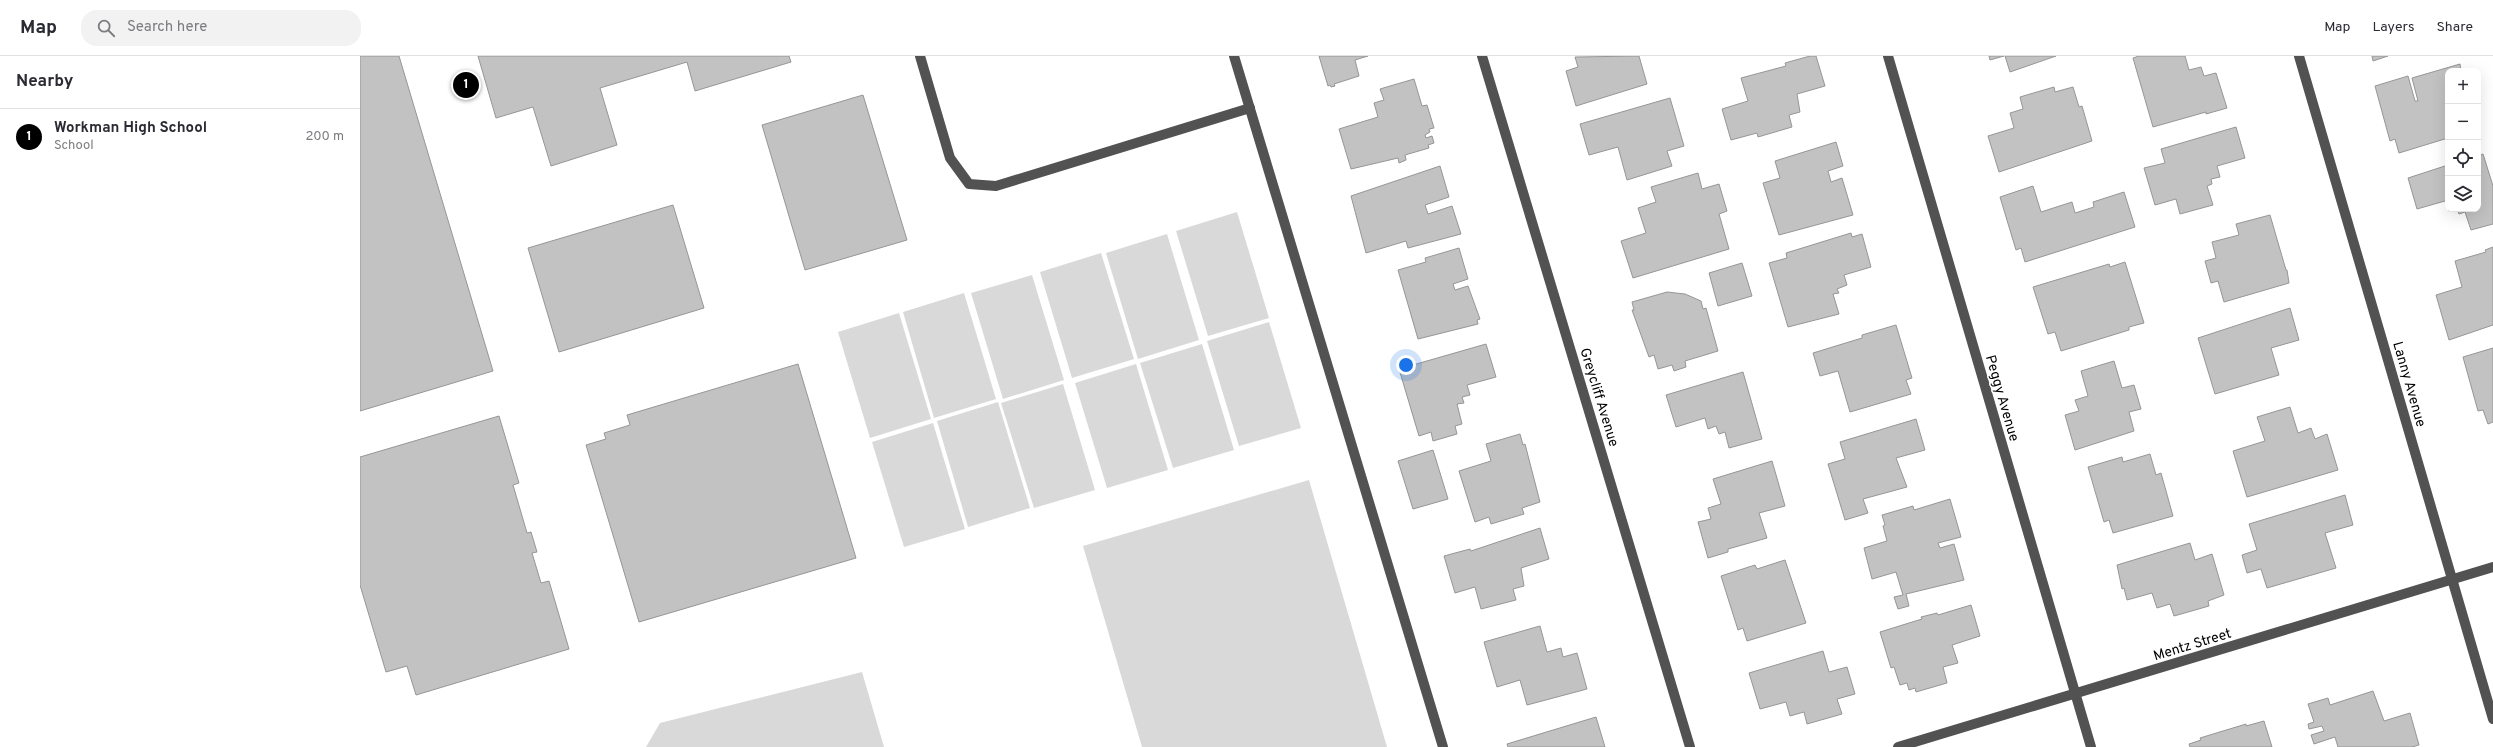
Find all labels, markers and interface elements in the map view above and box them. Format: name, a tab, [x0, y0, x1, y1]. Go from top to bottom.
search box	[81, 10, 361, 46]
text: Map	[20, 16, 57, 40]
icon: search	[95, 17, 117, 39]
text: Search here	[127, 18, 207, 37]
text: Map	[2324, 19, 2350, 36]
text: Layers	[2372, 19, 2414, 36]
text: Share	[2436, 19, 2473, 36]
map controls	[2445, 68, 2481, 212]
button: +	[2445, 68, 2481, 104]
pin: 1	[453, 70, 479, 100]
text: Nearby	[16, 71, 73, 93]
button: −	[2445, 104, 2481, 140]
text: Workman High School	[54, 119, 207, 138]
text: 1	[26, 129, 32, 145]
text: 200 m	[305, 129, 344, 145]
text: School	[54, 138, 94, 154]
button: locate	[2445, 140, 2481, 176]
button: layers	[2445, 176, 2481, 212]
street label: Lanny Avenue	[2388, 340, 2429, 429]
street label: Greycliff Avenue	[1575, 346, 1622, 449]
street label: Peggy Avenue	[1981, 353, 2022, 444]
your location	[1396, 355, 1416, 375]
street label: Mentz Street	[2151, 626, 2234, 665]

